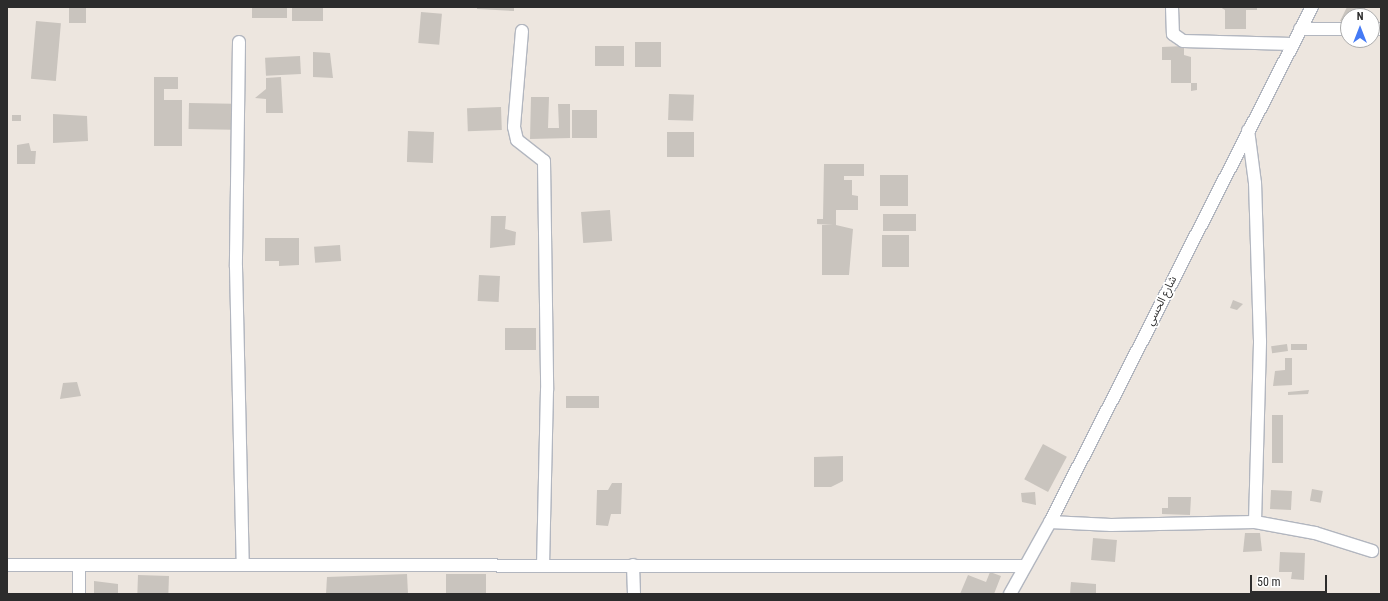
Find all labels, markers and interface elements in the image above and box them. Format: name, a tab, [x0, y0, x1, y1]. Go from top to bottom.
north arrow	[1340, 8, 1380, 48]
text: N	[1357, 10, 1363, 23]
street label: شارع الحسي	[1144, 274, 1180, 328]
scale bar	[1252, 567, 1329, 593]
text: 50 m	[1257, 575, 1281, 589]

